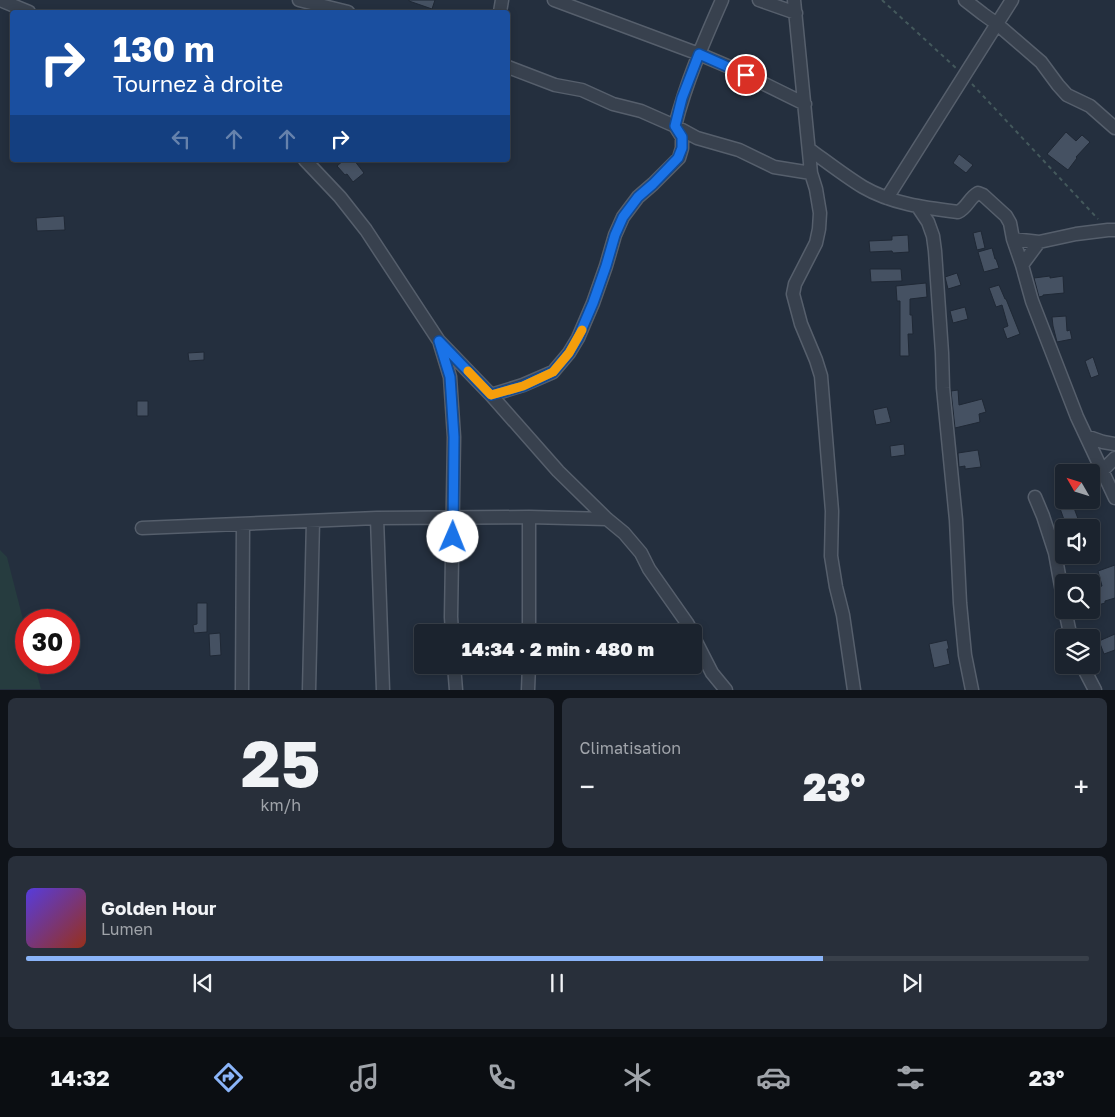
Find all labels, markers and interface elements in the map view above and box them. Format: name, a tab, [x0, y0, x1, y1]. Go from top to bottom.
text: 130 m	[113, 28, 215, 70]
icon: right	[30, 30, 95, 95]
pin	[725, 54, 767, 96]
icon: arrive	[732, 61, 760, 89]
text: Tournez à droite	[113, 70, 283, 97]
icon: left	[167, 125, 195, 153]
icon: ahead	[220, 125, 248, 153]
icon: ahead	[273, 125, 301, 153]
icon: right	[326, 125, 354, 153]
north arrow	[1055, 464, 1100, 509]
map controls	[1055, 464, 1100, 674]
position arrow	[426, 510, 478, 562]
button: sound	[1055, 519, 1100, 564]
button: search	[1055, 574, 1100, 619]
speed limit sign: 30	[15, 609, 80, 674]
button: layers	[1055, 629, 1100, 674]
text: 14:34 · 2 min · 480 m	[462, 637, 654, 660]
text: 25	[241, 723, 320, 801]
text: Climatisation	[580, 738, 681, 758]
text: 23°	[803, 764, 865, 809]
text: −	[580, 770, 595, 803]
text: +	[1074, 770, 1089, 803]
text: km/h	[260, 795, 301, 815]
text: Golden Hour	[101, 896, 216, 919]
text: Lumen	[101, 919, 153, 939]
icon: previous	[189, 969, 217, 997]
icon: pause	[543, 969, 571, 997]
icon: next	[898, 969, 926, 997]
icon: directions	[211, 1060, 246, 1095]
icon: music	[347, 1060, 382, 1095]
icon: phone	[484, 1060, 519, 1095]
icon: climate	[620, 1060, 655, 1095]
icon: car	[756, 1060, 791, 1095]
icon: filters	[893, 1060, 928, 1095]
text: 14:32	[51, 1064, 110, 1091]
text: 23°	[1029, 1064, 1064, 1091]

